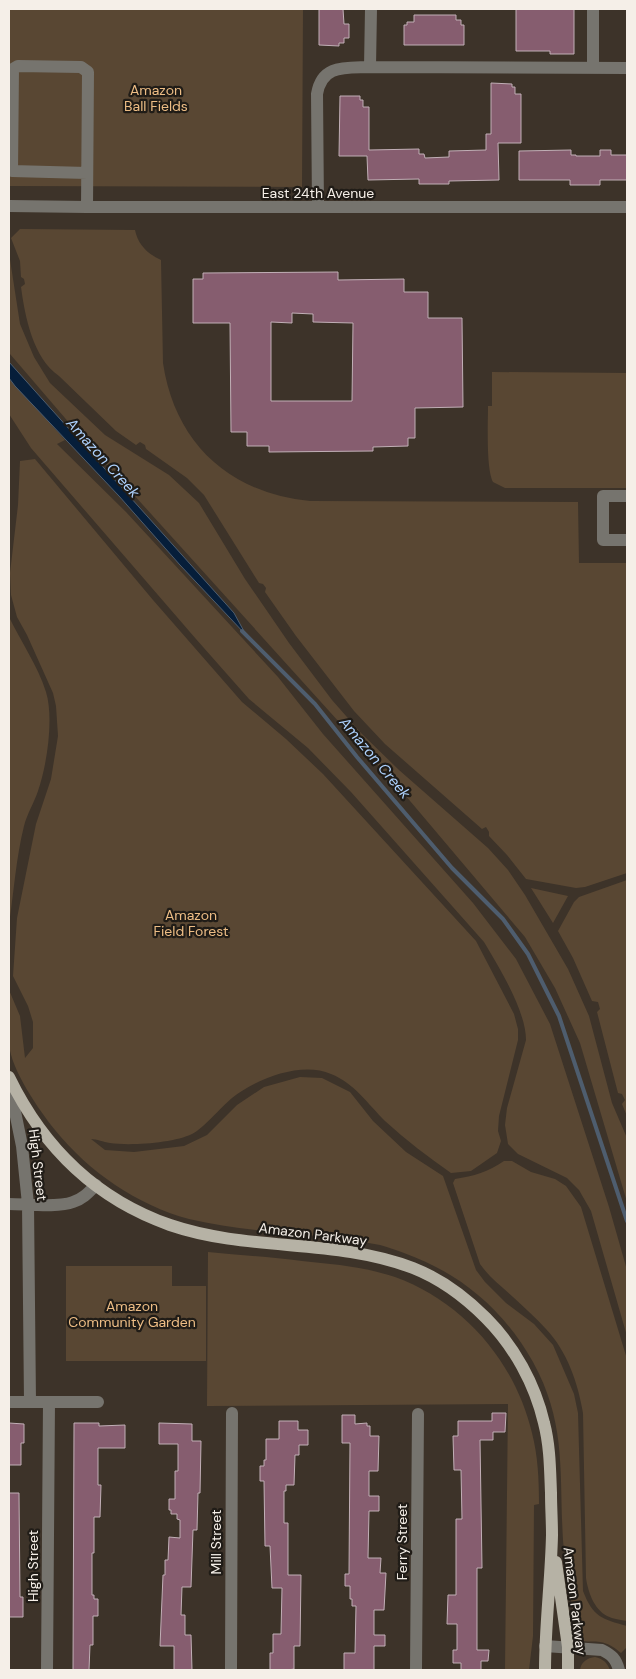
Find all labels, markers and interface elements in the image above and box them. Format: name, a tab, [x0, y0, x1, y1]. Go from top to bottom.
park label: Amazon Ball Fields	[124, 81, 188, 115]
street label: East 24th Avenue	[262, 184, 374, 202]
water label: Amazon Creek	[61, 413, 144, 503]
water label: Amazon Creek	[334, 712, 415, 803]
park label: Amazon Field Forest	[154, 906, 229, 940]
street label: High Street	[25, 1128, 51, 1202]
street label: Amazon Parkway	[258, 1218, 368, 1250]
park label: Amazon Community Garden	[68, 1297, 196, 1331]
street label: Ferry Street	[393, 1504, 411, 1580]
street label: Mill Street	[207, 1510, 225, 1574]
street label: High Street	[24, 1530, 42, 1602]
street label: Amazon Parkway	[559, 1546, 591, 1656]

